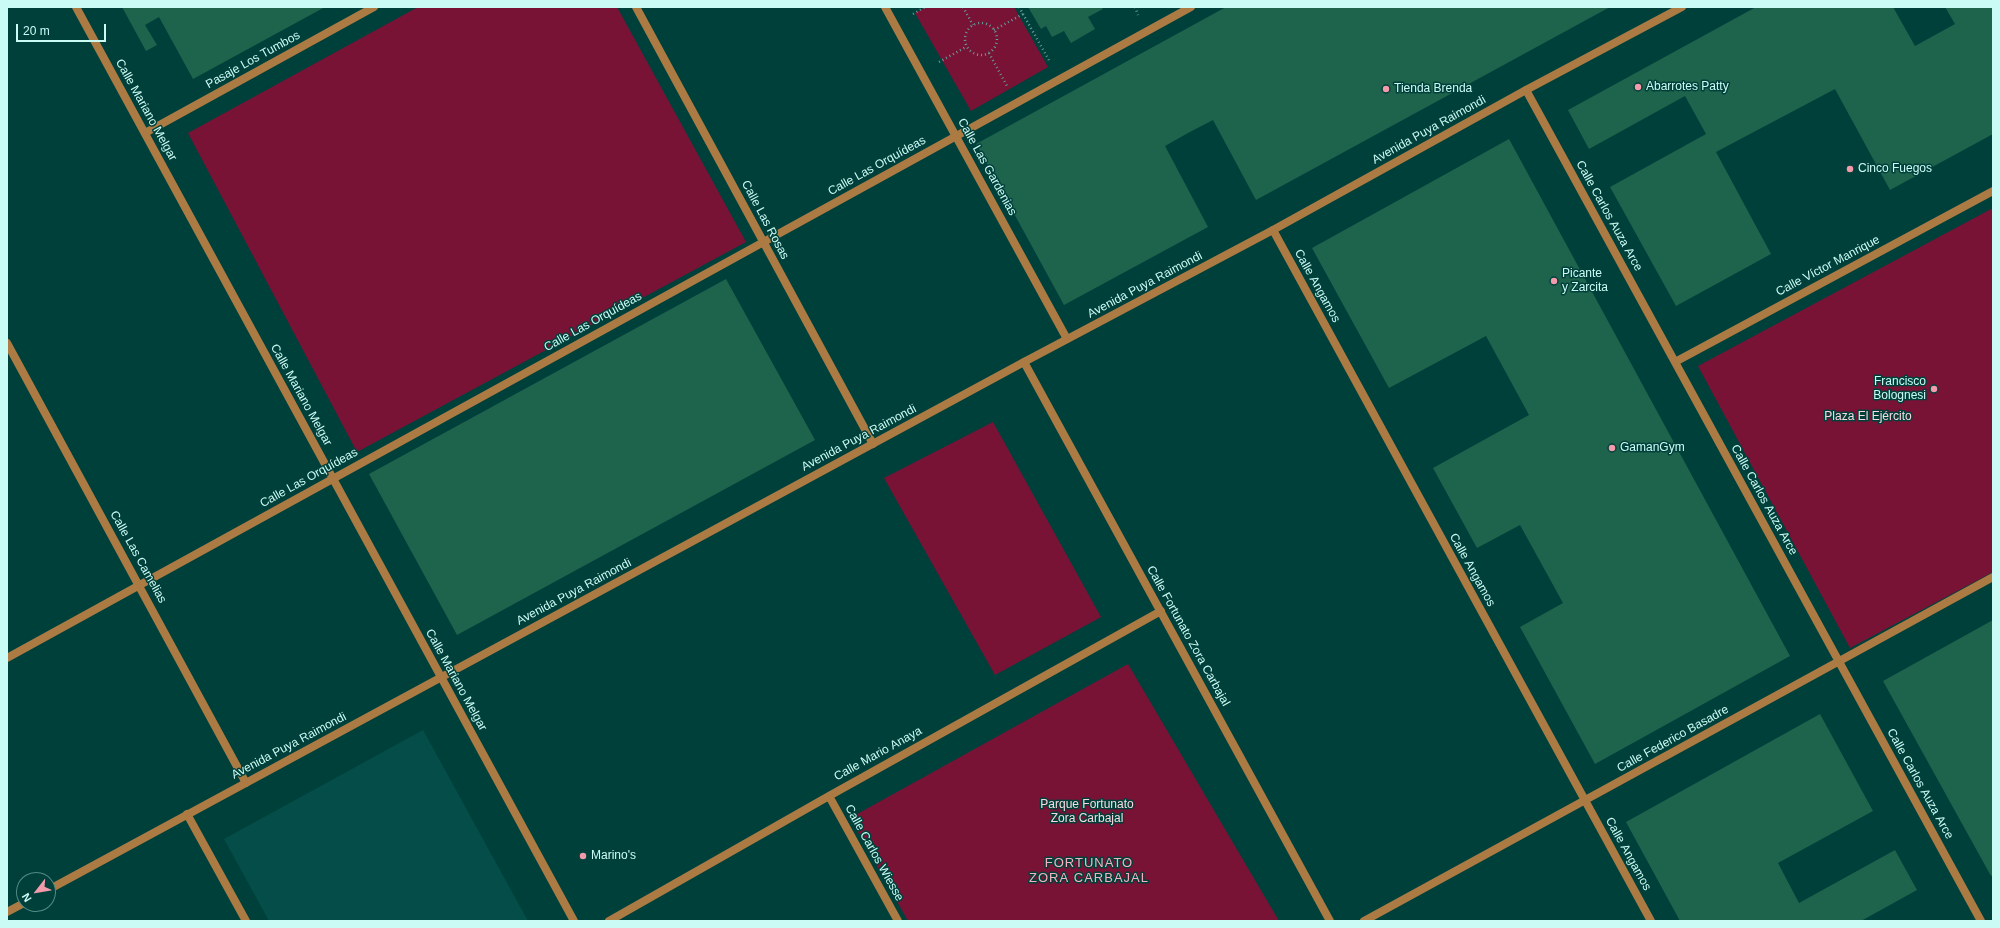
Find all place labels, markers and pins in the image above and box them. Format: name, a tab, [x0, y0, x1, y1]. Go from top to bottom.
place label: Abarrotes Patty	[1646, 80, 1729, 94]
place label: Tienda Brenda	[1394, 82, 1472, 96]
marker: Abarrotes Patty	[1633, 82, 1643, 92]
marker: Tienda Brenda	[1381, 84, 1391, 94]
place label: Cinco Fuegos	[1858, 162, 1932, 176]
marker: Cinco Fuegos	[1845, 164, 1855, 174]
place label: Picante y Zarcita	[1562, 267, 1608, 295]
marker: Picante y Zarcita	[1549, 276, 1559, 286]
place label: Francisco Bolognesi	[1873, 375, 1926, 403]
marker: Francisco Bolognesi	[1929, 384, 1939, 394]
place label: GamanGym	[1620, 441, 1685, 455]
marker: GamanGym	[1607, 443, 1617, 453]
place label: Marino's	[591, 849, 636, 863]
marker: Marino's	[578, 851, 588, 861]

